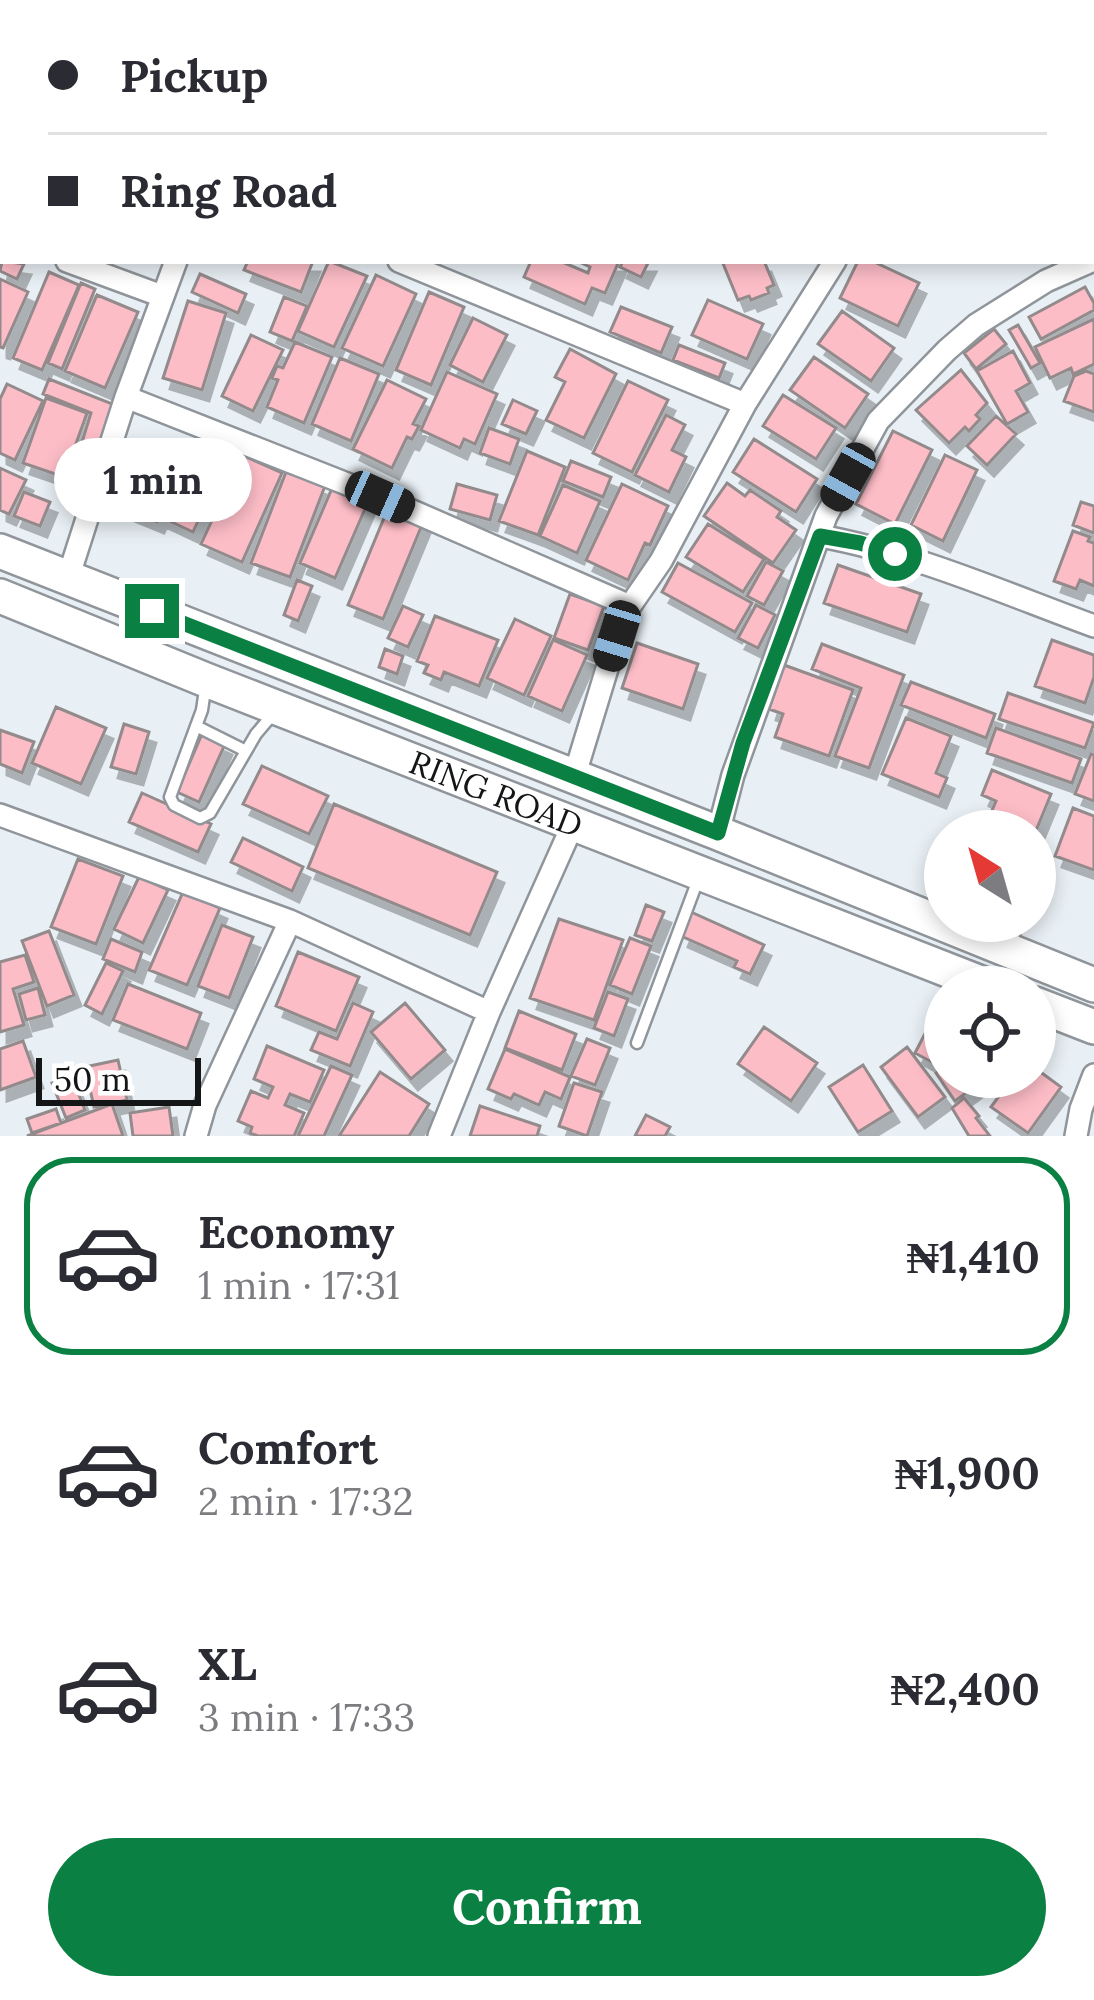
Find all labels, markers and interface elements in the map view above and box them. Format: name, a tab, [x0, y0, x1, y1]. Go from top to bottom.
text: Pickup	[120, 47, 268, 104]
text: Ring Road	[120, 162, 337, 219]
callout: 1 min	[53, 437, 251, 521]
car	[815, 437, 881, 517]
text: 1 min	[103, 455, 203, 505]
car	[340, 466, 420, 528]
route start	[868, 527, 922, 581]
route end	[125, 584, 179, 638]
car	[589, 596, 645, 676]
street label: RING ROAD	[404, 741, 589, 846]
north arrow	[924, 810, 1056, 942]
map controls	[924, 810, 1056, 1098]
button: locate	[924, 966, 1056, 1098]
scale bar	[36, 1052, 201, 1105]
text: 50 m	[54, 1058, 131, 1100]
icon: car	[54, 1202, 162, 1310]
text: Economy	[198, 1203, 394, 1260]
text: ₦1,410	[906, 1228, 1040, 1285]
text: 1 min · 17:31	[198, 1260, 400, 1310]
icon: car	[54, 1418, 162, 1526]
text: Comfort	[198, 1419, 378, 1476]
text: ₦1,900	[895, 1444, 1040, 1501]
text: 2 min · 17:32	[198, 1476, 414, 1526]
icon: car	[54, 1634, 162, 1742]
text: XL	[198, 1635, 257, 1692]
text: ₦2,400	[890, 1660, 1040, 1717]
text: 3 min · 17:33	[198, 1692, 415, 1742]
button: Confirm	[48, 1838, 1046, 1976]

